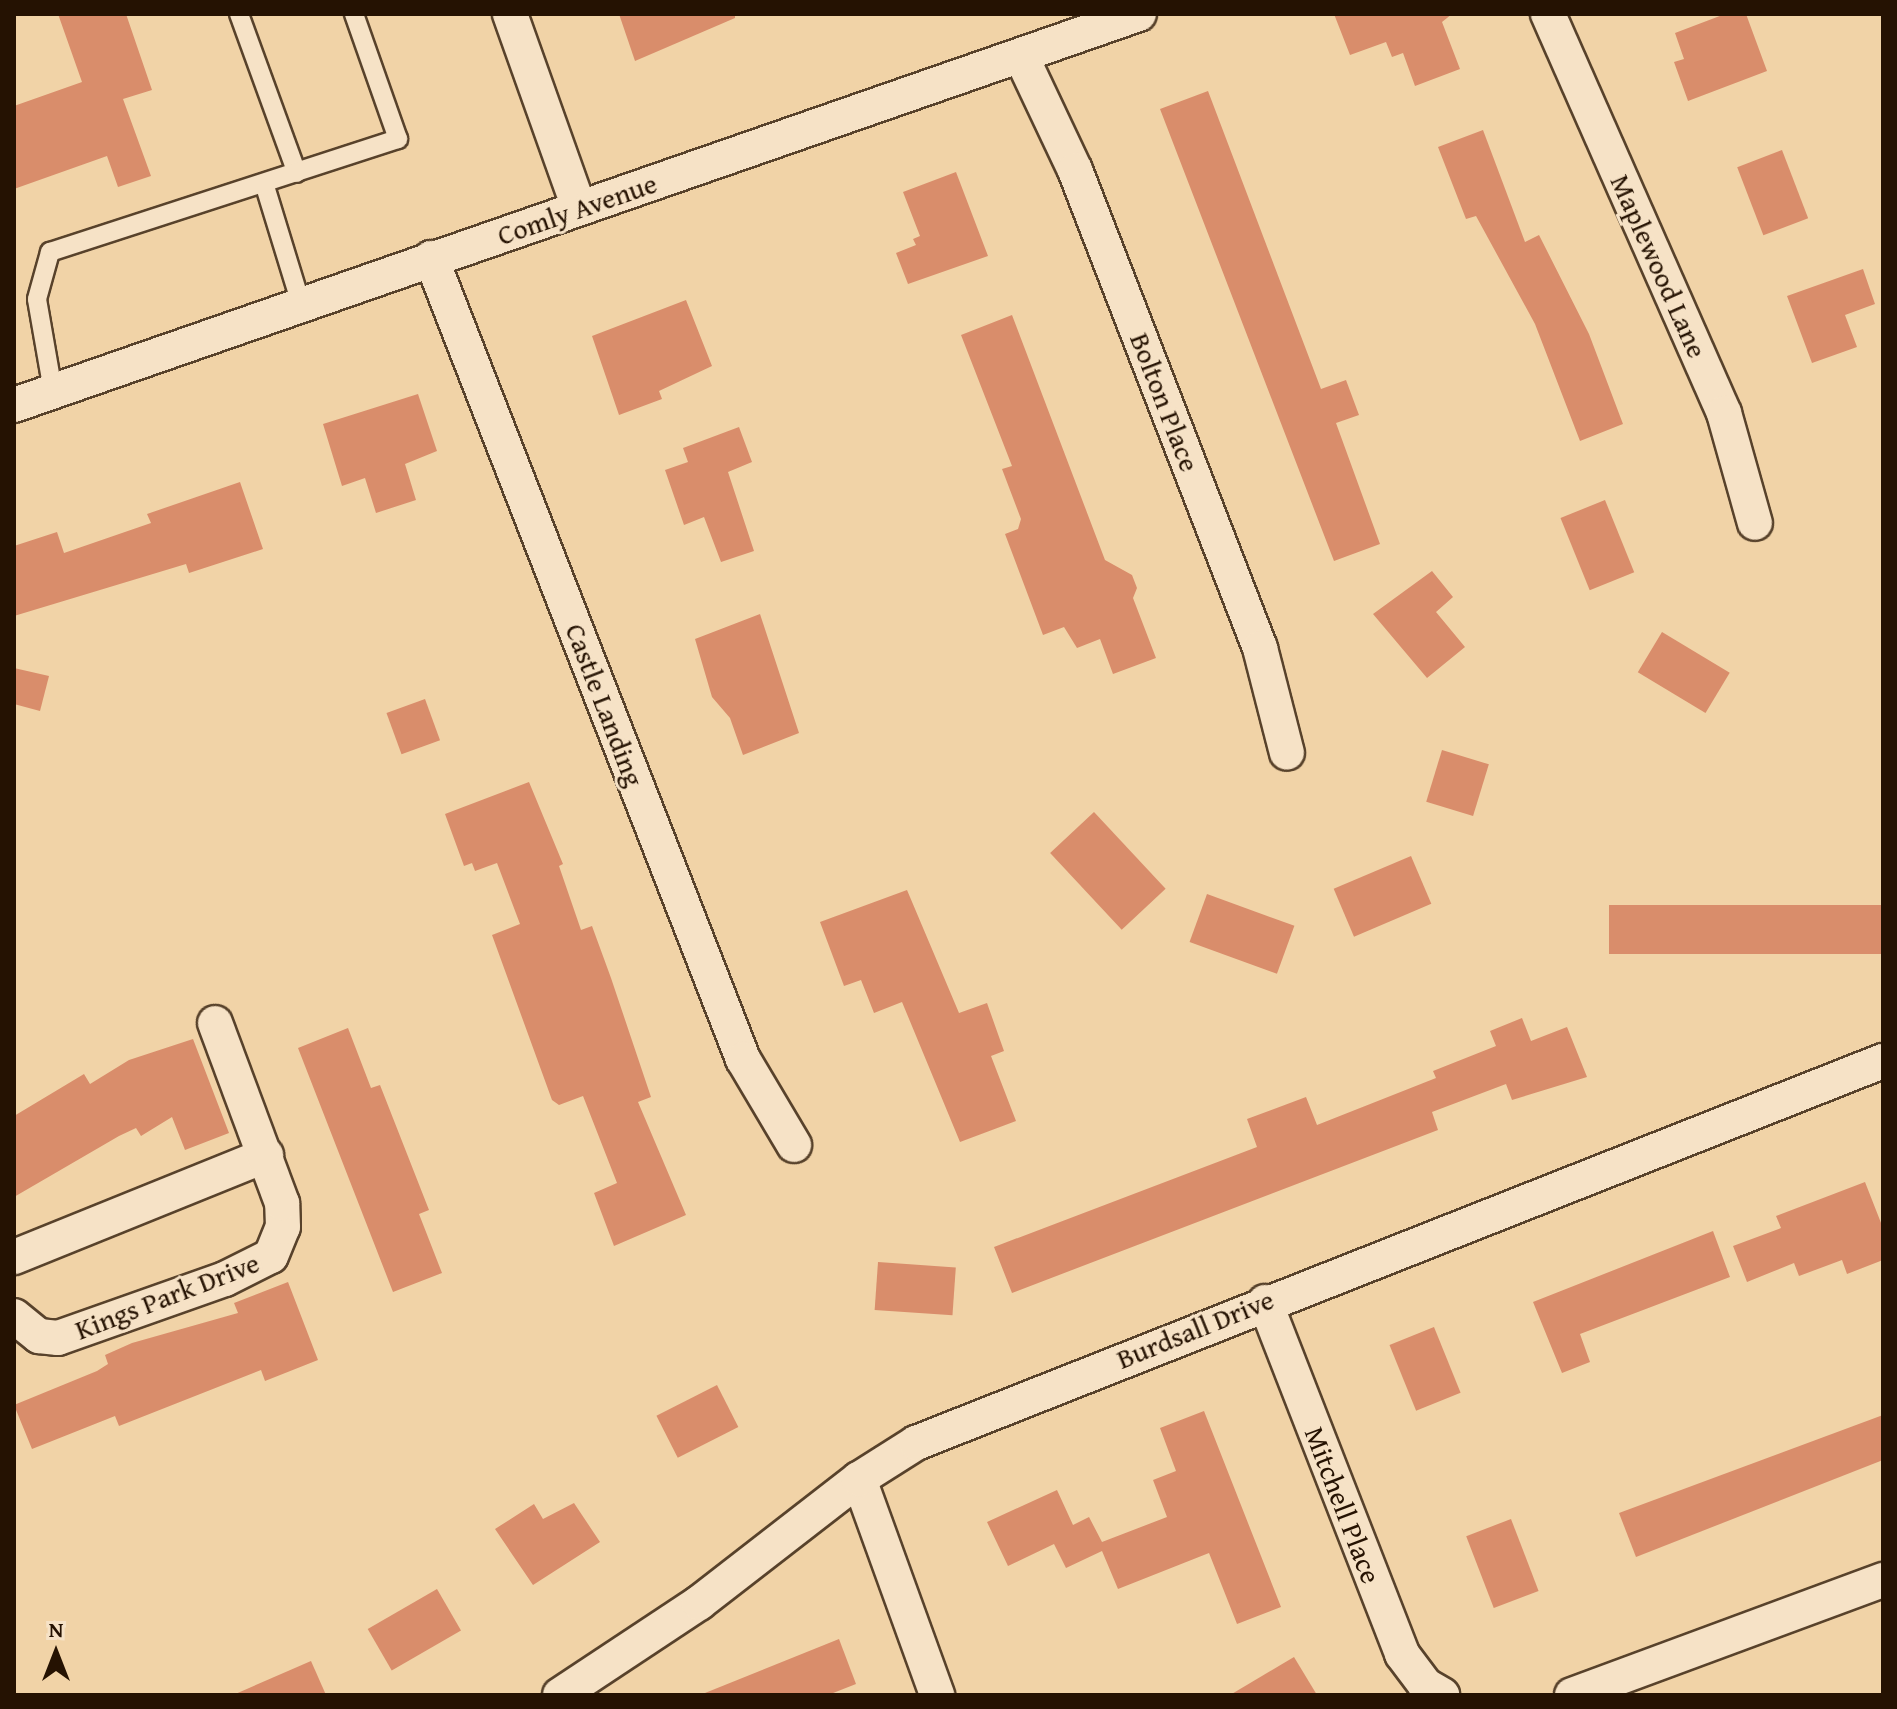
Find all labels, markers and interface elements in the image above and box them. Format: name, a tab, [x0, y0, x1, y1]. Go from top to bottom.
street label: Comly Avenue	[493, 166, 661, 252]
street label: Maplewood Lane	[1604, 169, 1714, 363]
street label: Bolton Place	[1123, 328, 1207, 476]
street label: Castle Landing	[559, 619, 651, 791]
street label: Kings Park Drive	[70, 1245, 264, 1347]
street label: Burdsall Drive	[1112, 1282, 1278, 1376]
street label: Mitchell Place	[1298, 1422, 1388, 1588]
north arrow	[16, 1613, 96, 1693]
text: N	[49, 1613, 63, 1645]

